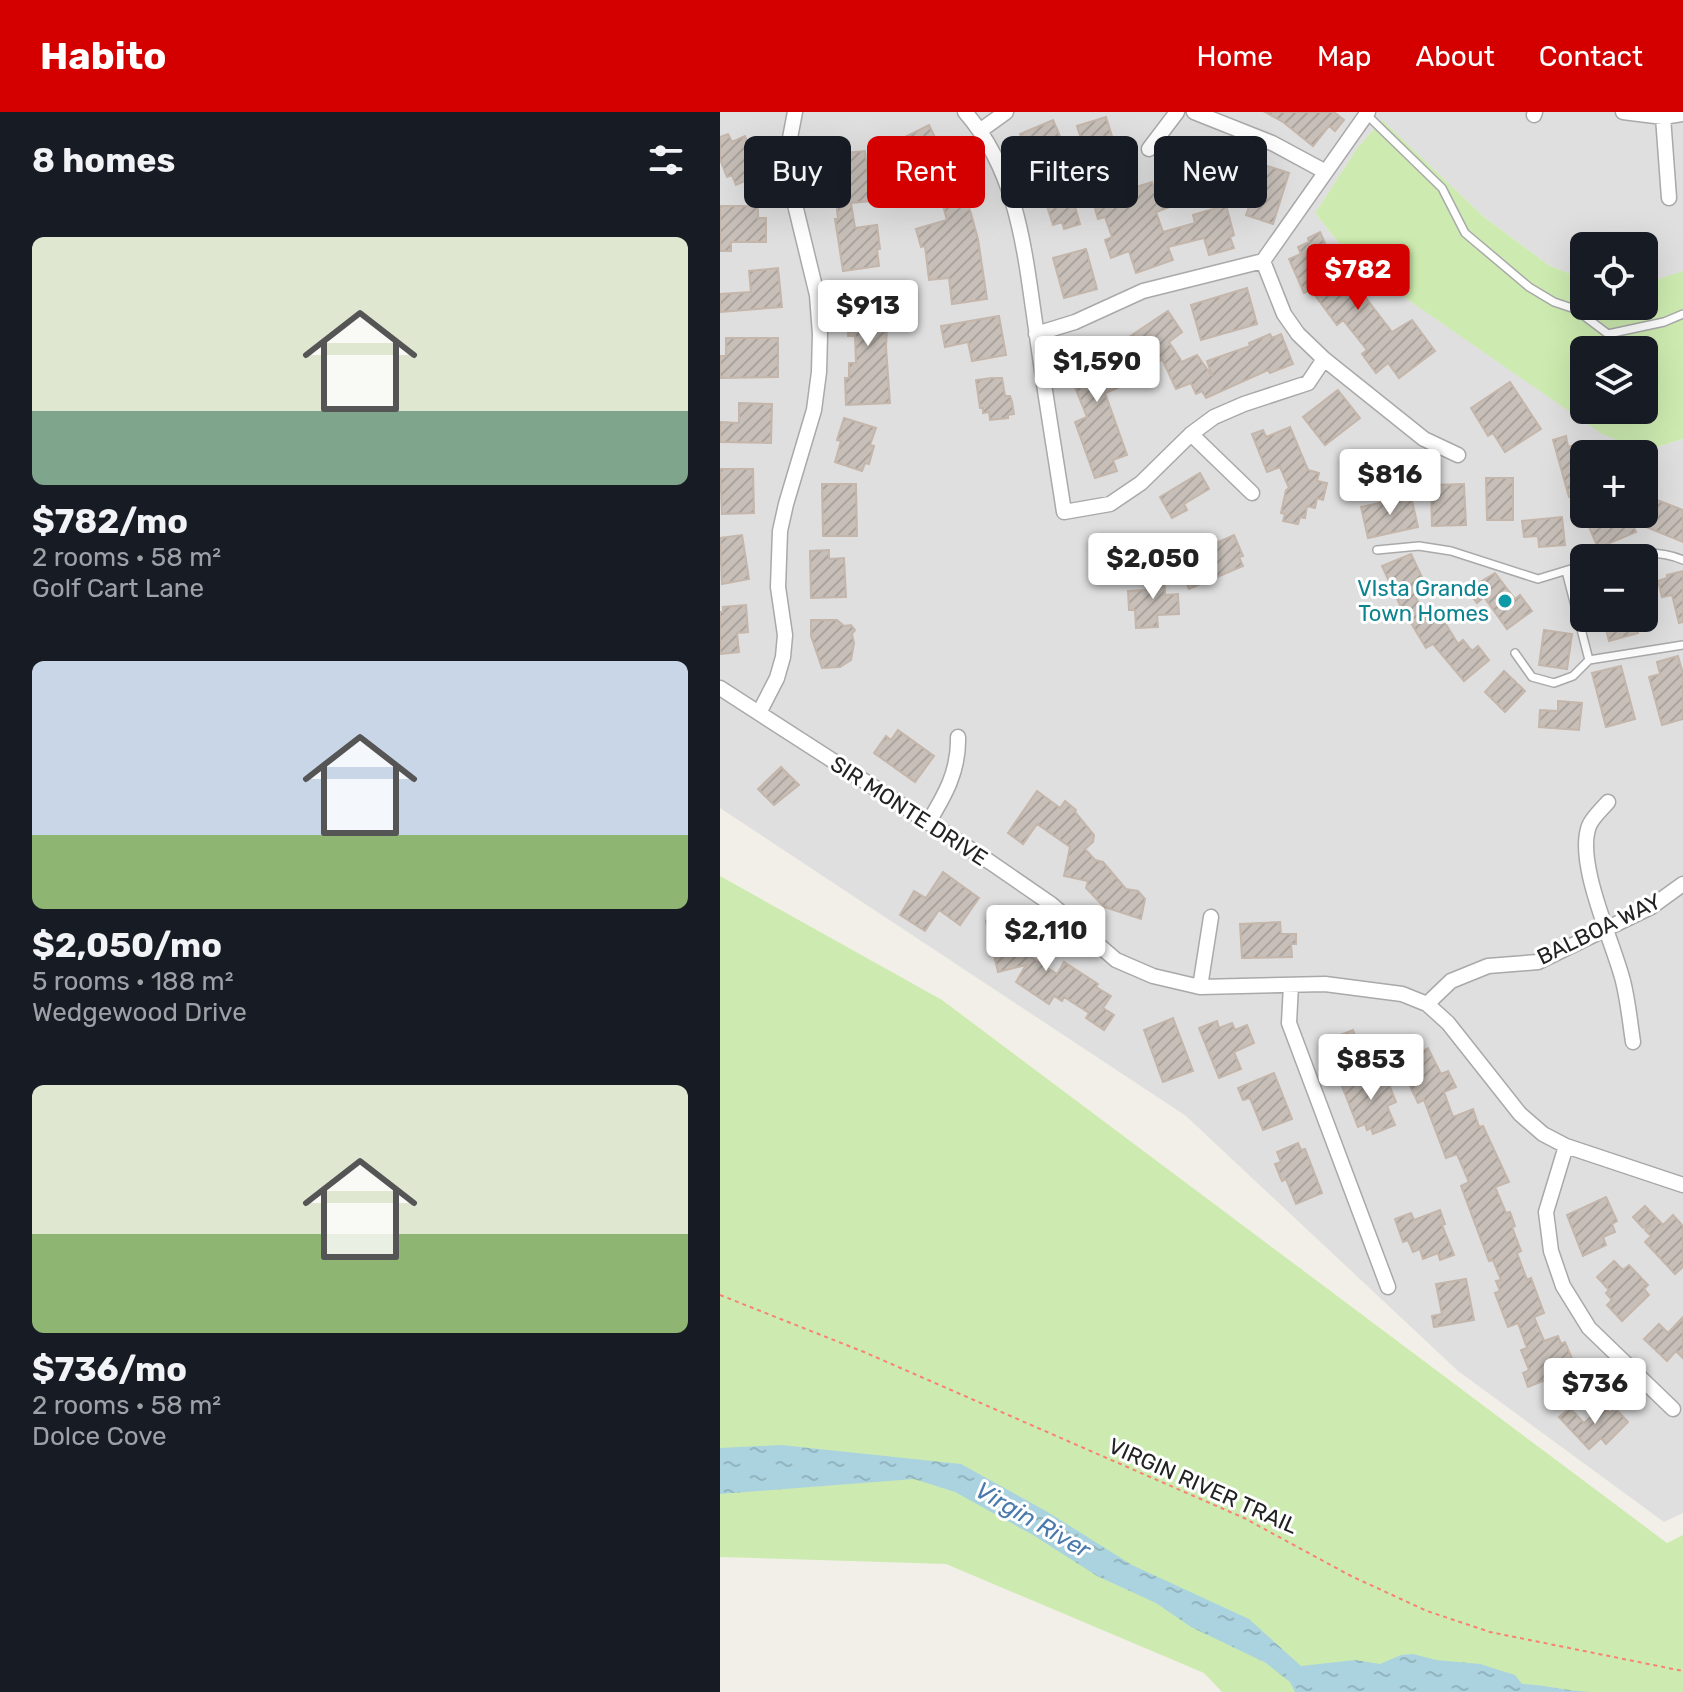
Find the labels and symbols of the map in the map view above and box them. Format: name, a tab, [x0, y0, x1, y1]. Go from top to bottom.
pin: $782	[1311, 244, 1405, 312]
pin: $913	[821, 280, 915, 348]
pin: $1,590	[1032, 336, 1162, 404]
pin: $816	[1343, 449, 1437, 517]
pin: $2,050	[1088, 533, 1218, 601]
place label: VIsta Grande Town Homes	[1357, 575, 1489, 627]
marker: VIsta Grande Town Homes	[1496, 592, 1514, 610]
street label: SIR MONTE DRIVE	[825, 750, 993, 872]
street label: BALBOA WAY	[1533, 887, 1665, 971]
pin: $2,110	[981, 905, 1111, 973]
pin: $853	[1324, 1034, 1418, 1102]
pin: $736	[1548, 1358, 1642, 1426]
street label: VIRGIN RIVER TRAIL	[1104, 1432, 1302, 1540]
water label: Virgin River	[971, 1476, 1096, 1565]

